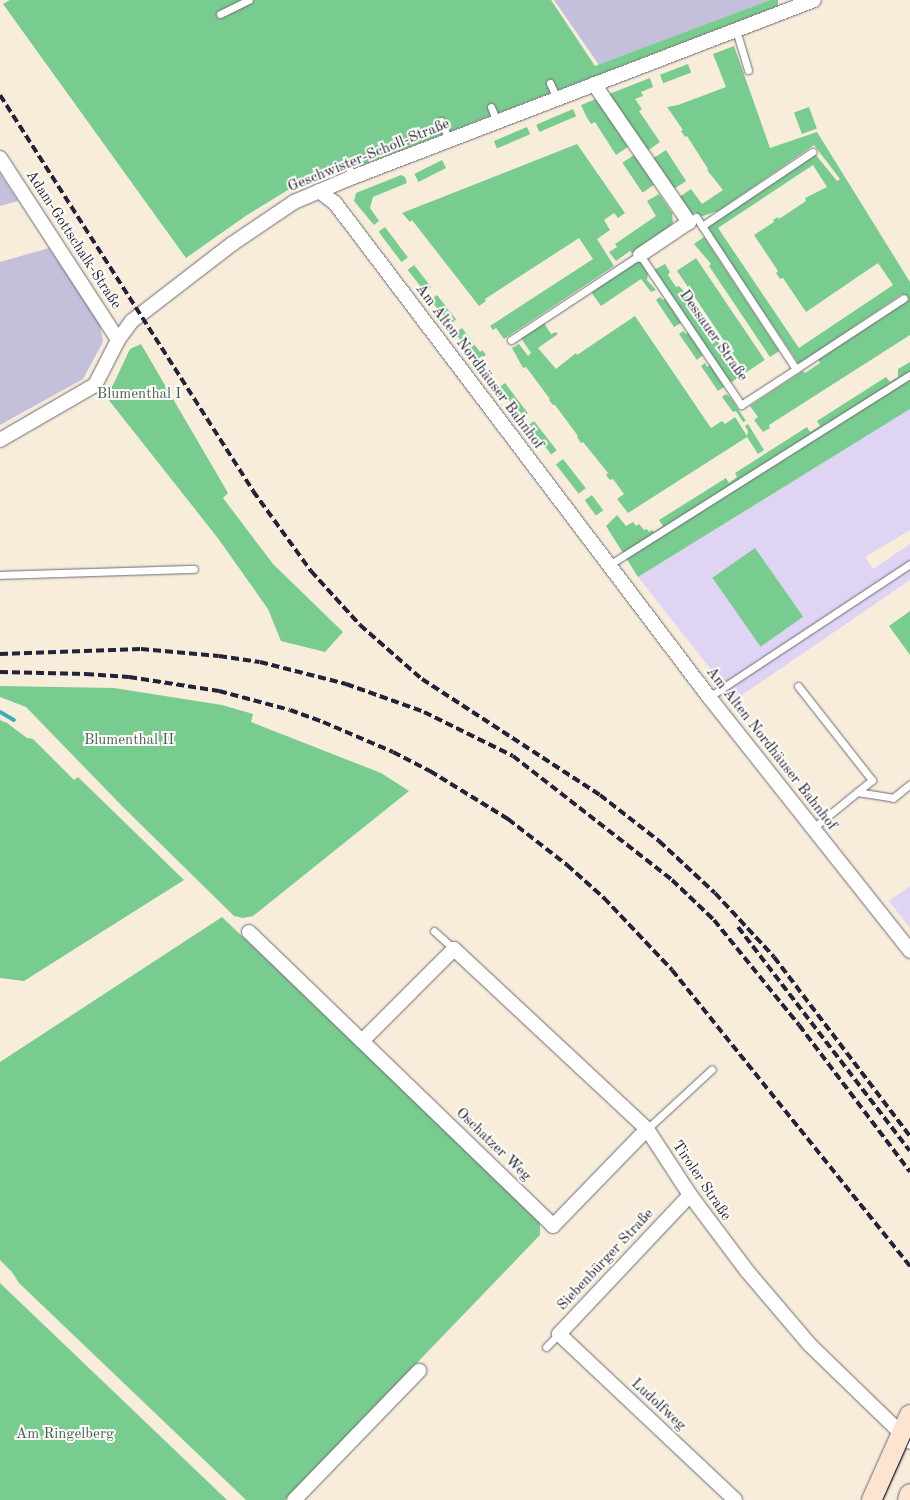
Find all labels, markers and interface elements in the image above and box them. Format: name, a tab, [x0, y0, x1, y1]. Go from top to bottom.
street label: Geschwister-Scholl-Straße	[285, 115, 453, 197]
street label: Adam-Gottschalk-Straße	[21, 167, 125, 313]
street label: Am Alten Nordhäuser Bahnhof	[411, 281, 547, 453]
street label: Dessauer Straße	[675, 287, 751, 385]
park label: Blumenthal I	[97, 386, 181, 404]
street label: Am Alten Nordhäuser Bahnhof	[702, 664, 840, 834]
park label: Blumenthal II	[84, 732, 174, 750]
street label: Oschatzer Weg	[452, 1105, 534, 1185]
street label: Tiroler Straße	[668, 1138, 734, 1224]
street label: Siebenbürger Straße	[554, 1205, 658, 1315]
street label: Ludolfweg	[627, 1375, 689, 1435]
park label: Am Ringelberg	[16, 1426, 114, 1444]

